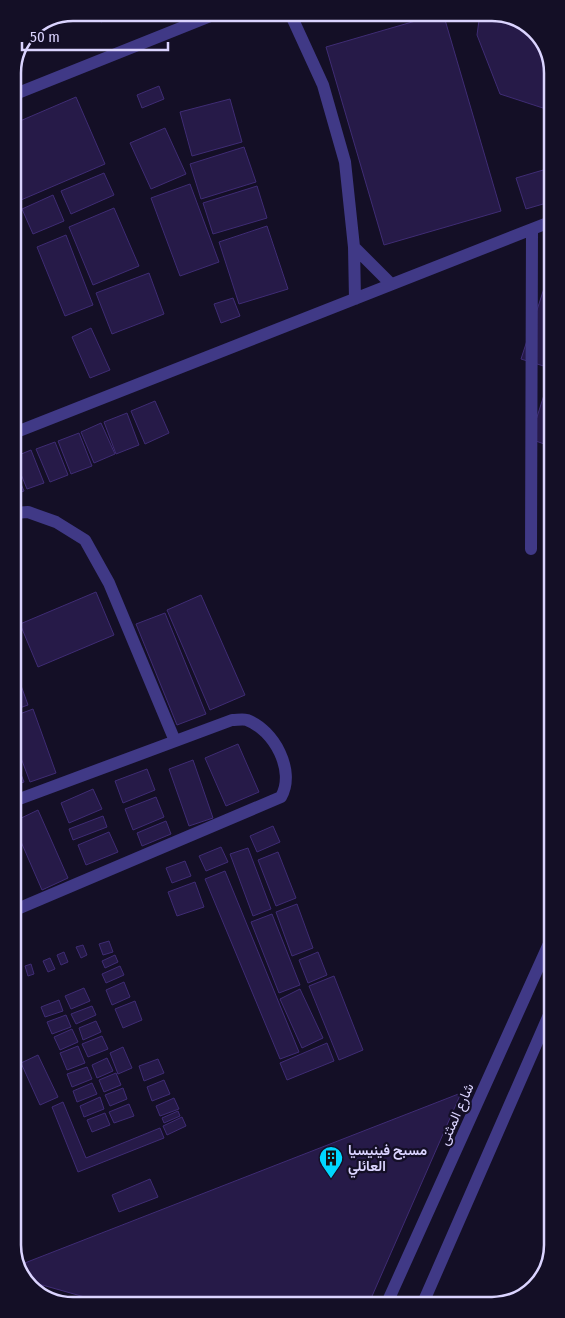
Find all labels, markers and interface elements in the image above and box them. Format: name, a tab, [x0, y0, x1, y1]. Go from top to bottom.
scale bar	[22, 20, 169, 52]
text: 50 m	[30, 28, 60, 46]
street label: شارع المثنى	[435, 1081, 479, 1149]
place label: مسبح فينيسيا العائلي	[348, 1142, 428, 1178]
building icon: مسبح فينيسيا العائلي	[318, 1145, 344, 1179]

